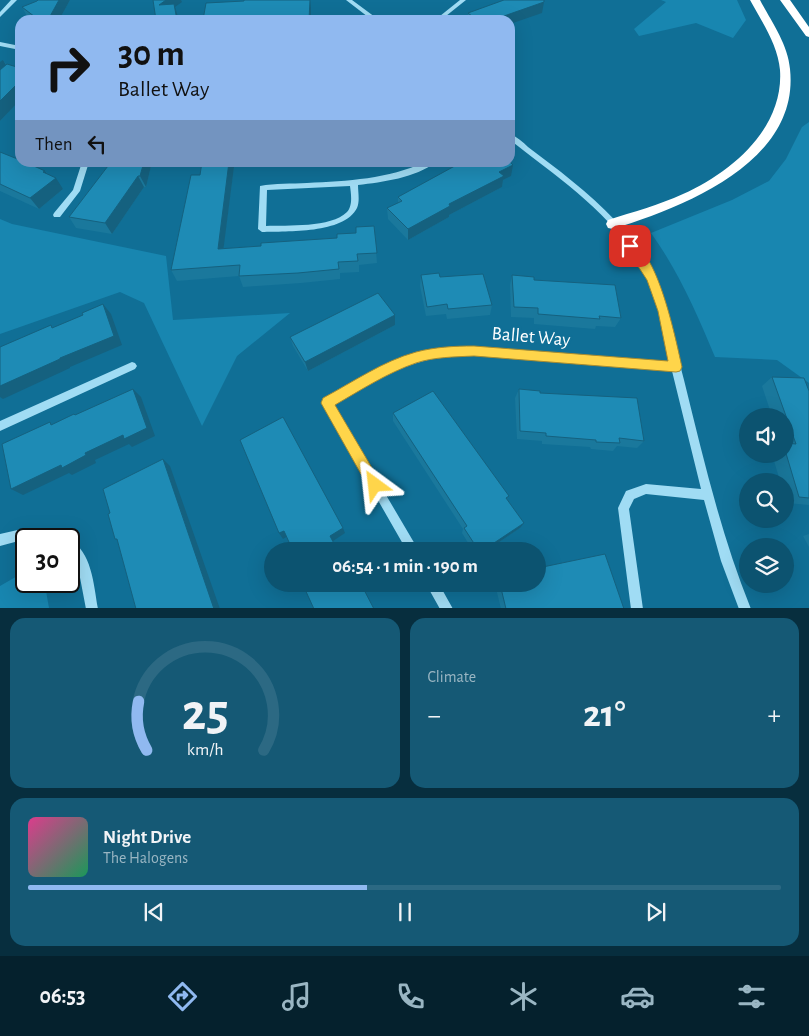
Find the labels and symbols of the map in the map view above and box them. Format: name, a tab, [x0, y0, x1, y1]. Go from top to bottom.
pin	[609, 225, 651, 267]
street label: Ballet Way	[491, 324, 571, 350]
position arrow	[348, 458, 400, 510]
speed limit sign: 30	[15, 528, 80, 593]

